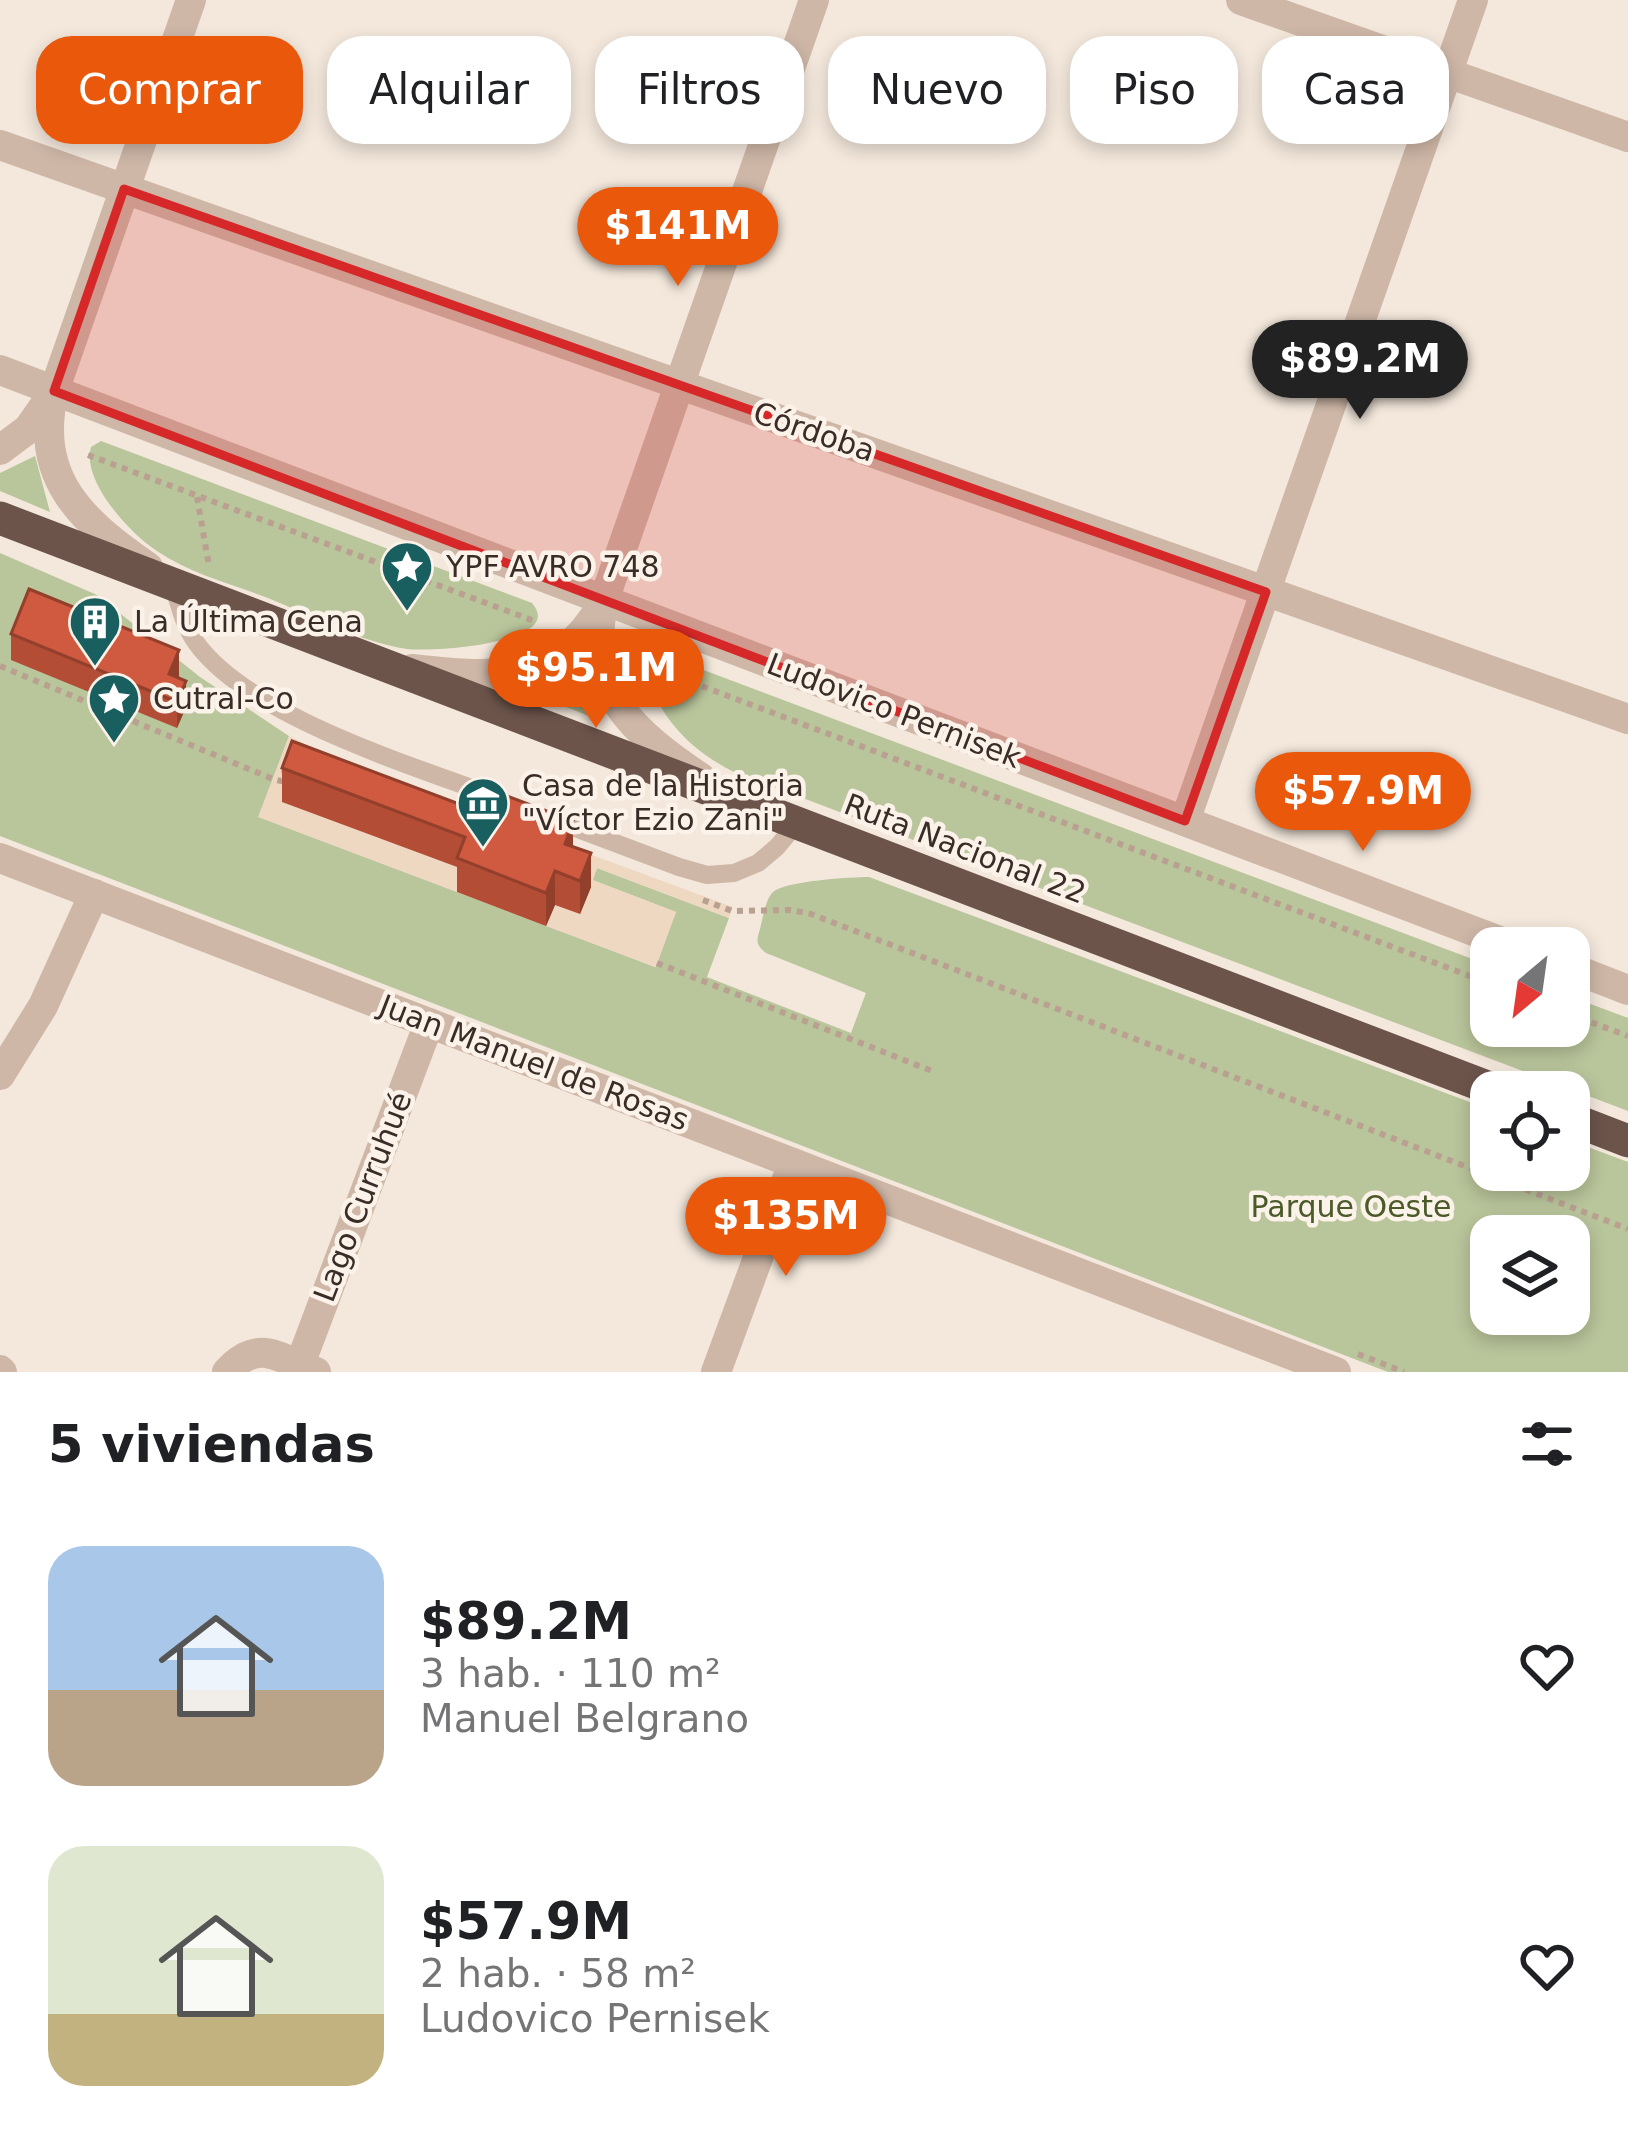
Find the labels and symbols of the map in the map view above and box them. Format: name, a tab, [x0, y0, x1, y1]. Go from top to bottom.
pin: $141M	[594, 187, 762, 289]
pin: $89.2M	[1262, 320, 1458, 422]
street label: Córdoba	[749, 394, 879, 469]
place icon: YPF AVRO 748	[379, 539, 435, 613]
place label: YPF AVRO 748	[445, 549, 660, 584]
building icon: La Última Cena	[67, 594, 123, 668]
place label: La Última Cena	[134, 603, 363, 639]
pin: $95.1M	[498, 629, 694, 731]
street label: Ludovico Pernisek	[762, 646, 1027, 775]
place icon: Cutral-Co	[86, 671, 142, 745]
place label: Cutral-Co	[153, 681, 294, 716]
pin: $57.9M	[1265, 752, 1461, 854]
place label: Casa de la Historia "Víctor Ezio Zani"	[522, 768, 804, 837]
museum icon: Casa de la Historia "Víctor Ezio Zani"	[455, 775, 511, 849]
street label: Ruta Nacional 22	[840, 786, 1091, 911]
north arrow	[1470, 927, 1590, 1047]
street label: Juan Manuel de Rosas	[373, 987, 694, 1138]
street label: Lago Curruhué	[306, 1087, 419, 1307]
pin: $135M	[702, 1177, 870, 1279]
park label: Parque Oeste	[1251, 1189, 1451, 1224]

